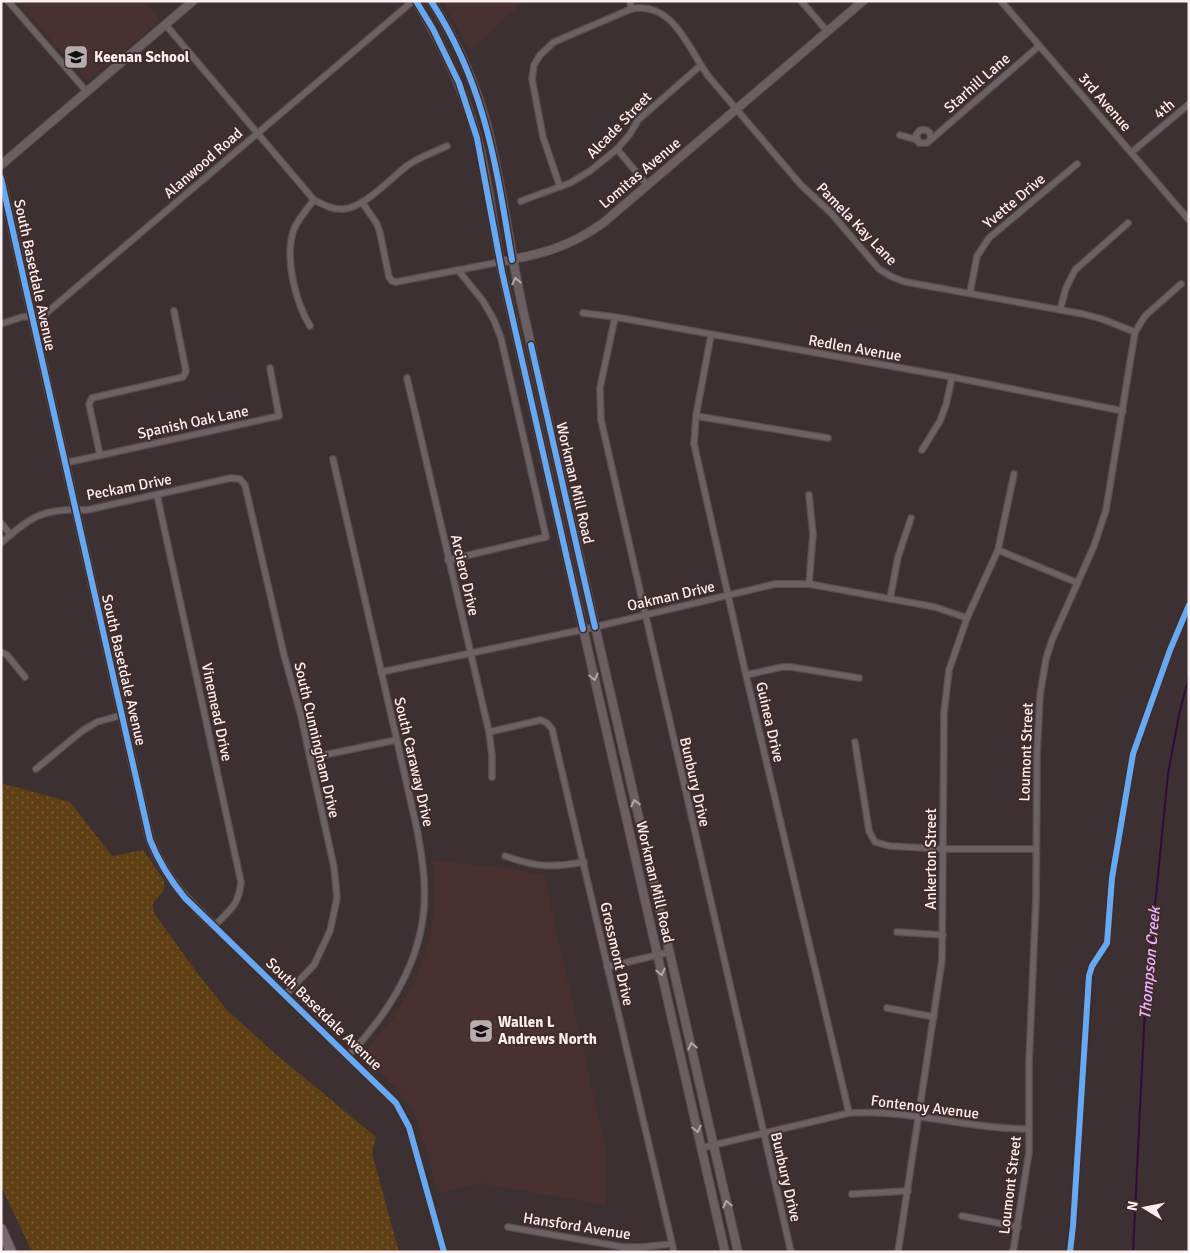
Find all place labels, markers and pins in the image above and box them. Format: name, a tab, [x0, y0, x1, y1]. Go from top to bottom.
school or university icon: Keenan School	[63, 44, 89, 70]
place label: Keenan School	[94, 48, 190, 66]
place label: Wallen L Andrews North	[498, 1013, 597, 1048]
school or university icon: Wallen L Andrews North	[468, 1018, 494, 1044]

